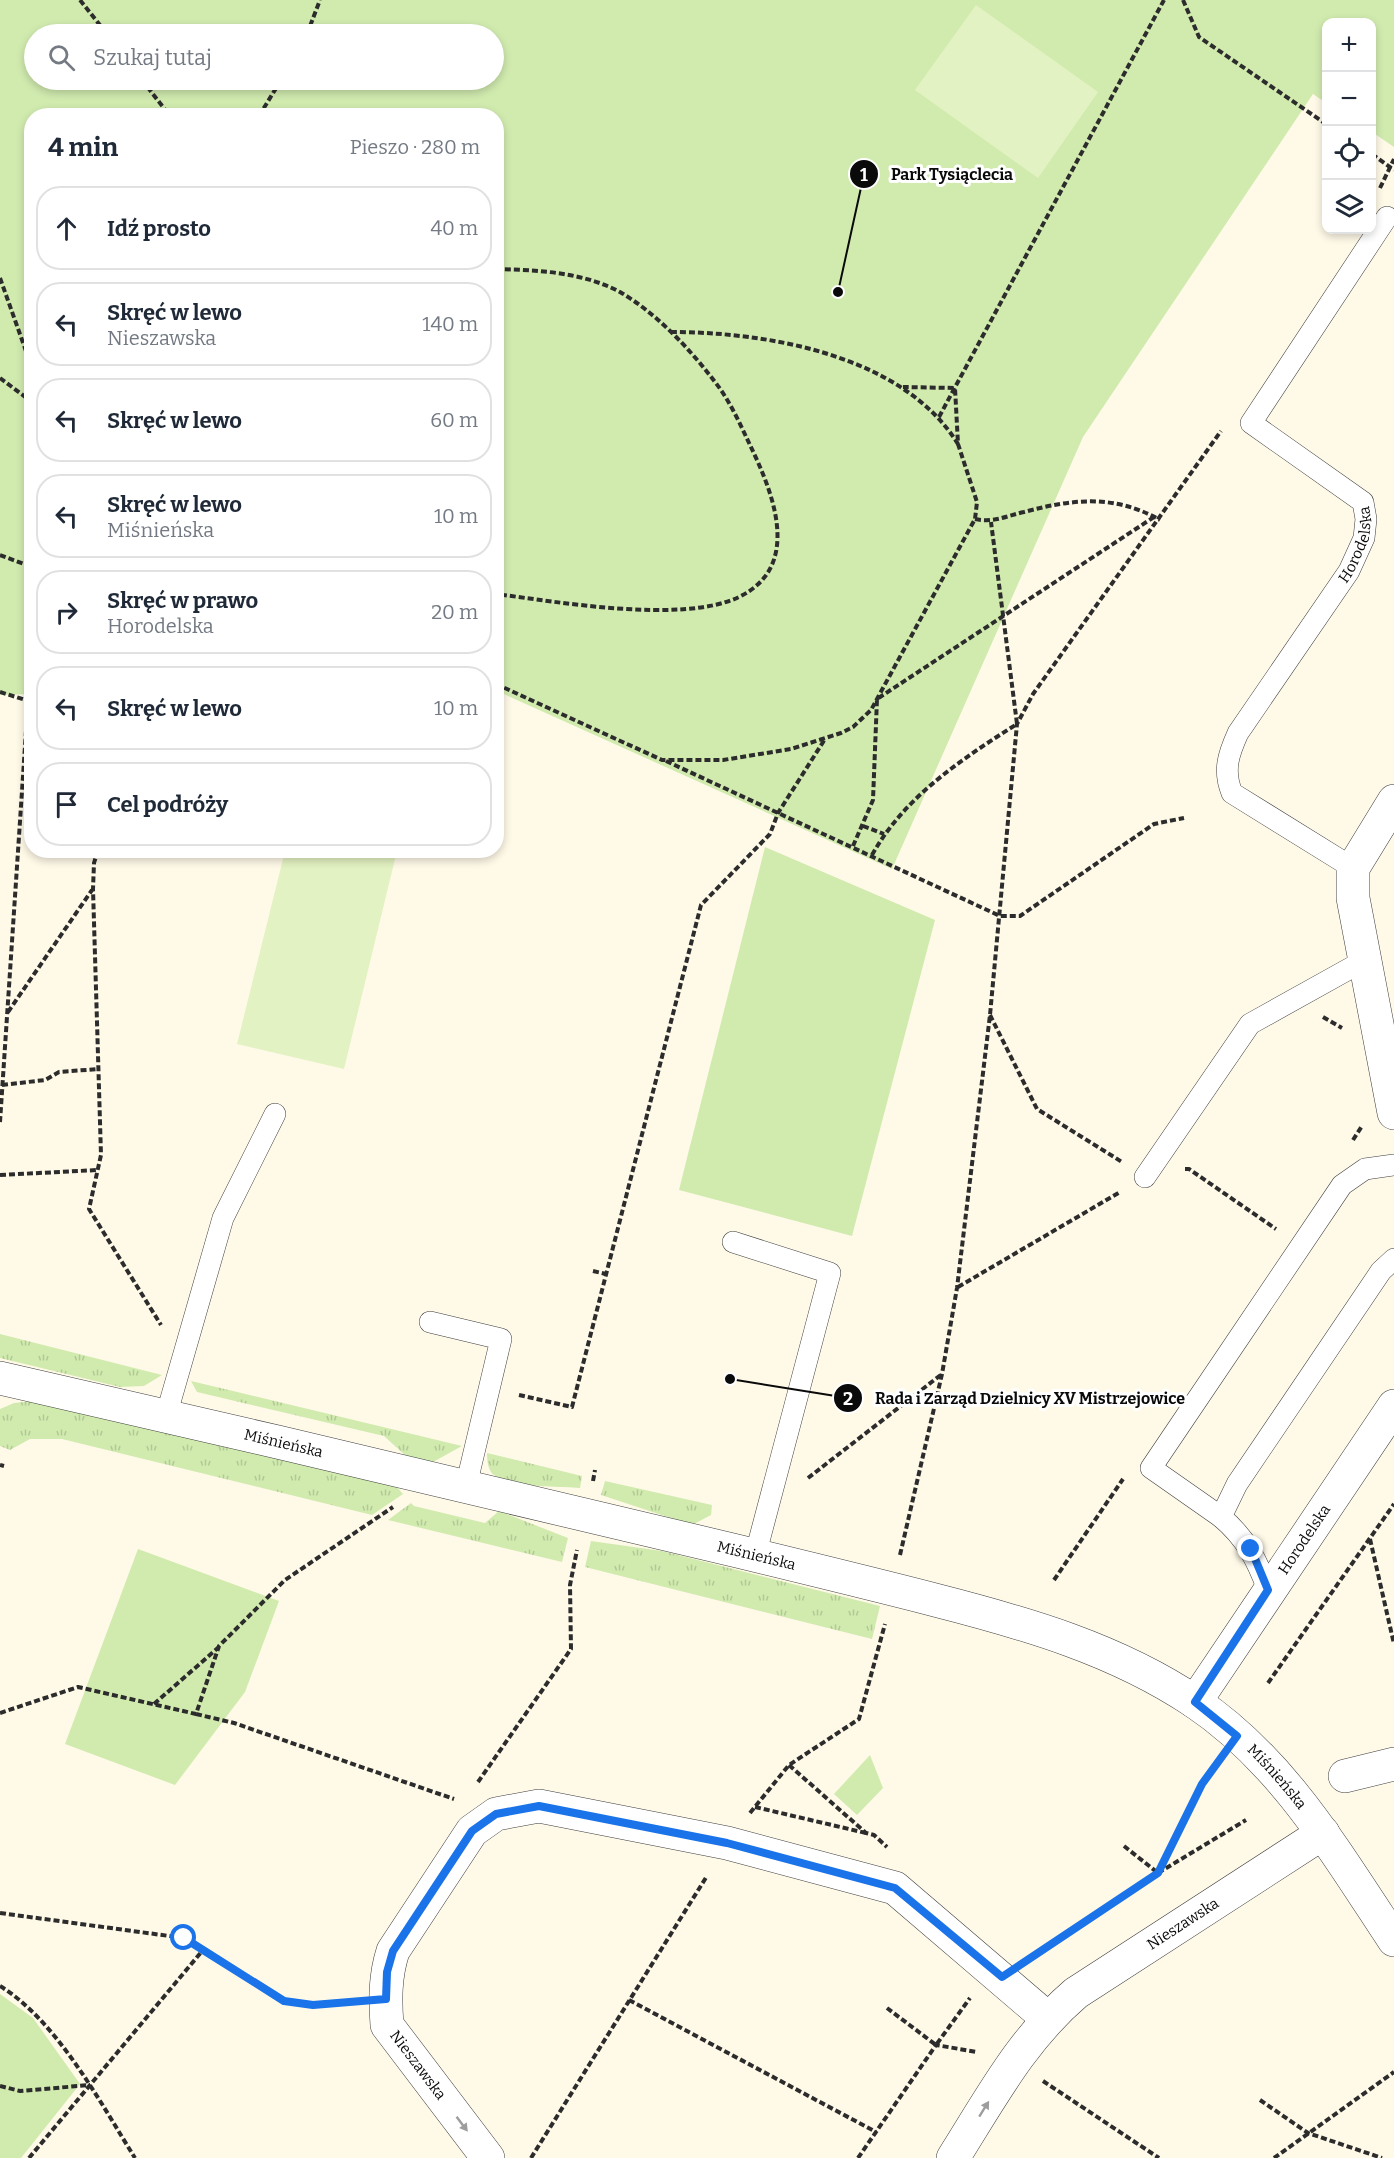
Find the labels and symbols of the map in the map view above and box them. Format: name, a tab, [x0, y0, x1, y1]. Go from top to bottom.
callout: Park Tysiąclecia	[849, 157, 1025, 191]
text: 1	[860, 164, 868, 186]
text: Park Tysiąclecia	[891, 165, 1013, 184]
street label: Horodelska	[1335, 505, 1376, 586]
callout: Rada i Zarząd Dzielnicy XV Mistrzejowice	[833, 1381, 1197, 1415]
text: 2	[843, 1388, 853, 1410]
text: Rada i Zarząd Dzielnicy XV Mistrzejowice	[875, 1389, 1185, 1408]
street label: Miśnieńska	[242, 1425, 325, 1461]
street label: Horodelska	[1275, 1501, 1334, 1578]
route end	[1237, 1535, 1263, 1561]
street label: Miśnieńska	[715, 1538, 798, 1574]
street label: Miśnieńska	[1244, 1740, 1310, 1813]
street label: Nieszawska	[1144, 1894, 1222, 1954]
route start	[170, 1924, 196, 1950]
street label: Nieszawska	[386, 2027, 450, 2103]
one-way arrow	[978, 2101, 990, 2117]
one-way arrow	[456, 2116, 469, 2132]

